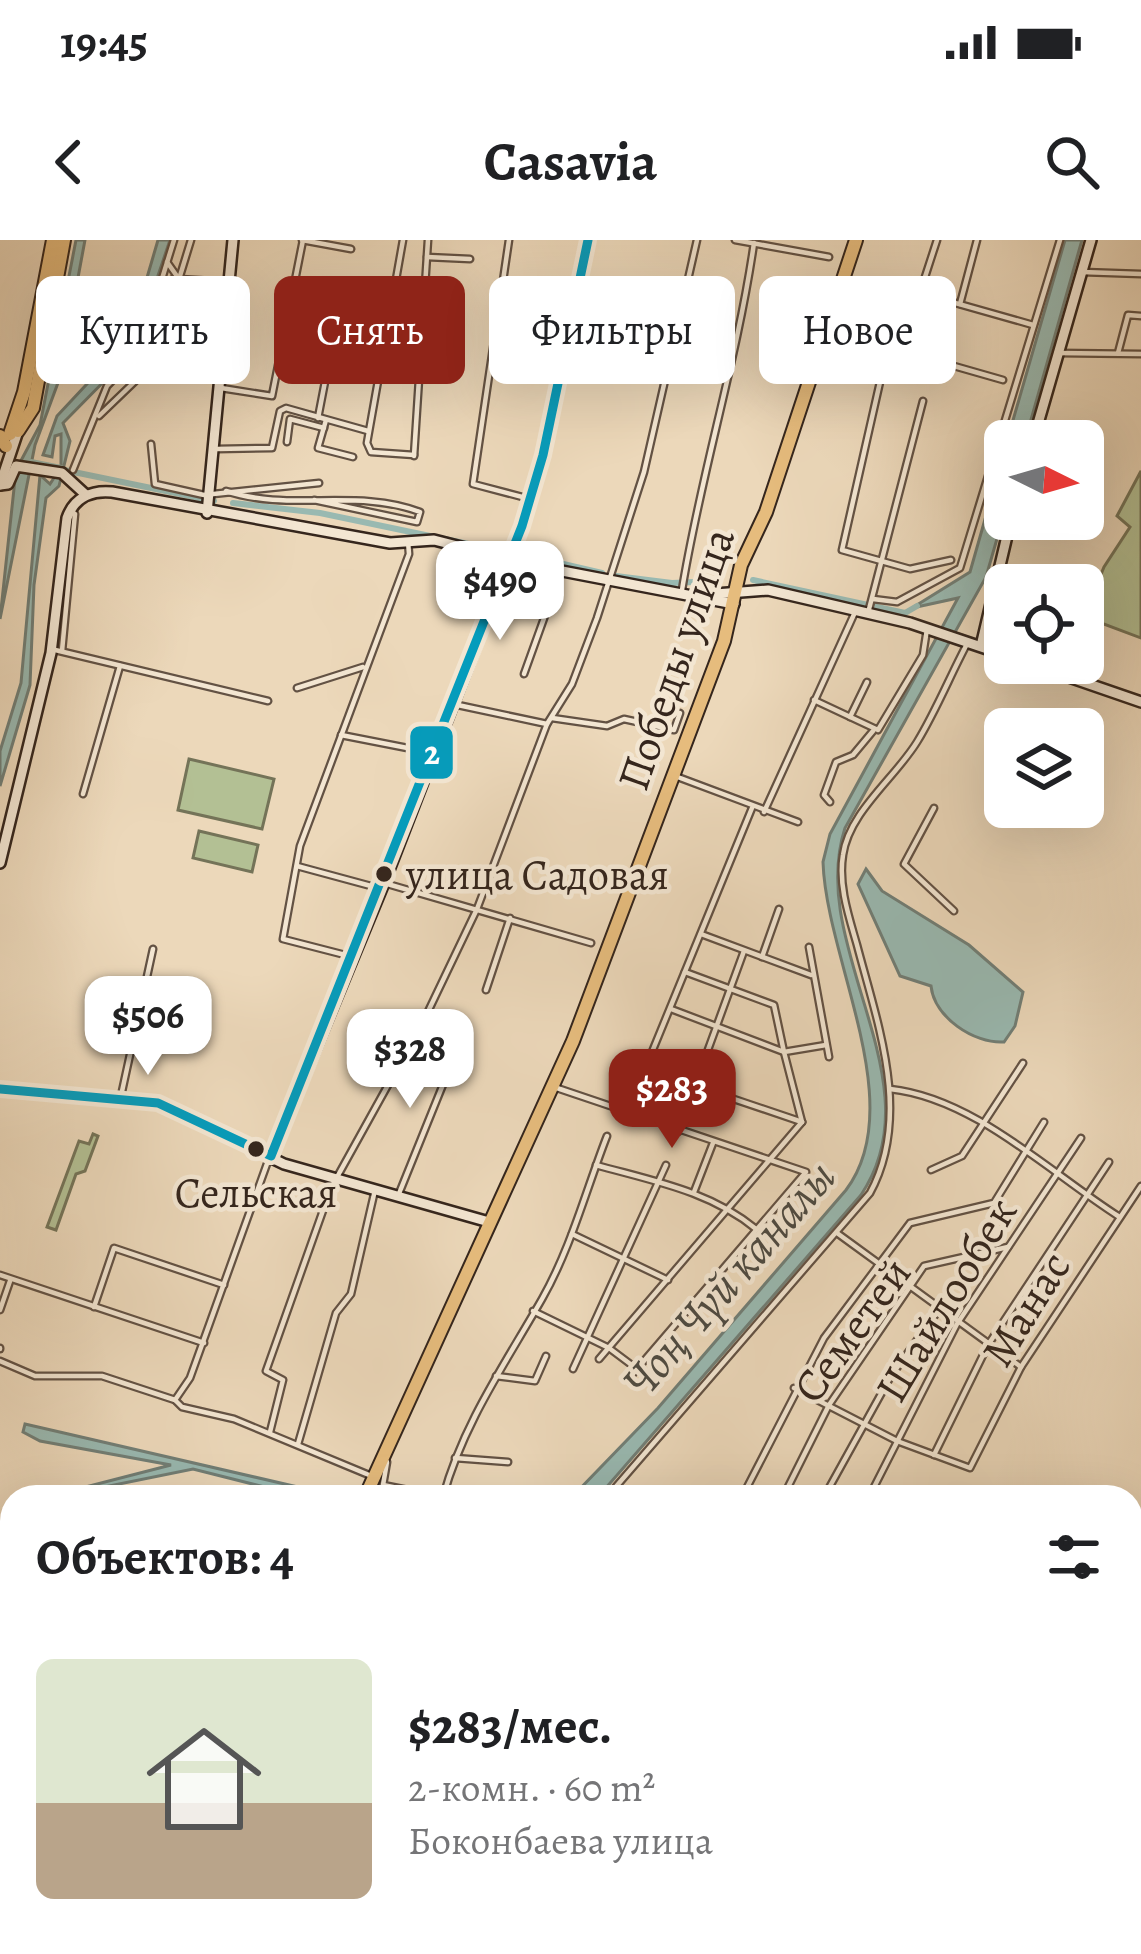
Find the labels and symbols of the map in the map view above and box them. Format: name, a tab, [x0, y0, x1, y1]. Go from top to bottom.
north arrow	[984, 420, 1104, 540]
street label: Победы улица	[602, 519, 750, 799]
pin: $490	[429, 541, 571, 643]
line badge: 2	[408, 724, 455, 781]
text: 2	[424, 730, 440, 775]
place label: улица Садовая	[405, 846, 669, 903]
marker: улица Садовая	[373, 863, 395, 885]
pin: $506	[77, 976, 219, 1078]
pin: $328	[339, 1009, 481, 1111]
pin: $283	[601, 1049, 743, 1151]
marker: Сельская	[245, 1138, 267, 1160]
water label: Чоң Чүй каналы	[607, 1146, 851, 1412]
place label: Сельская	[175, 1164, 337, 1221]
street label: Шайлообек	[860, 1186, 1032, 1414]
street label: Манас	[967, 1240, 1085, 1378]
street label: Семетей	[778, 1245, 926, 1415]

